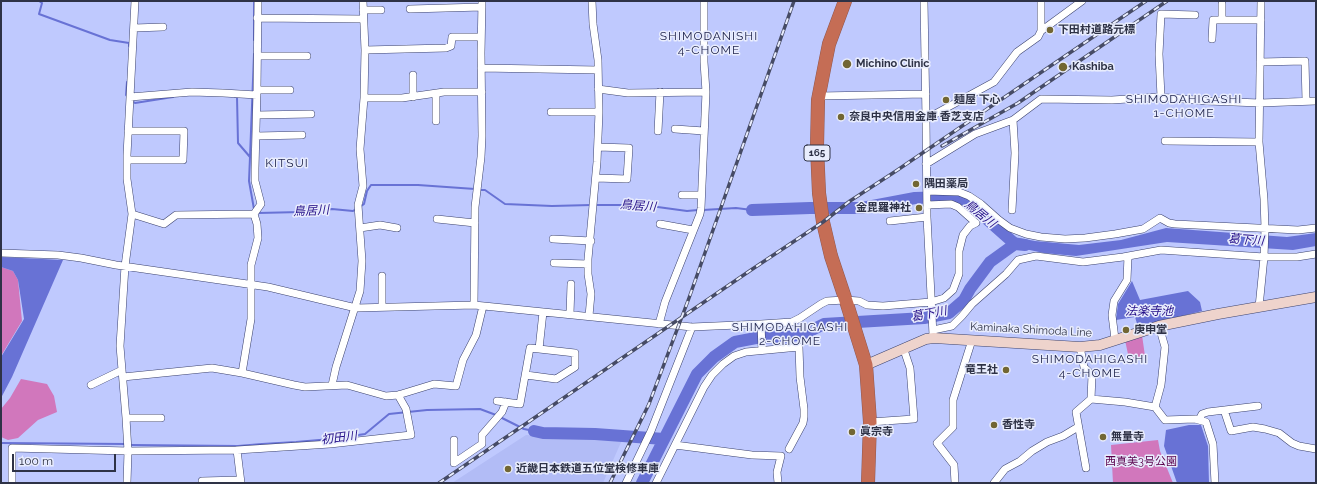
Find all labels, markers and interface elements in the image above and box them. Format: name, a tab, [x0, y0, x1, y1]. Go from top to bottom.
place label: 下田村道路元標	[1058, 23, 1135, 37]
marker: 下田村道路元標	[1045, 25, 1055, 35]
district label: SHIMODANISHI 4-CHOME	[660, 29, 758, 57]
place label: Michino Clinic	[856, 57, 929, 71]
marker: Michino Clinic	[841, 58, 853, 70]
place label: Kashiba	[1072, 60, 1114, 74]
marker: Kashiba	[1057, 61, 1069, 73]
district label: SHIMODAHIGASHI 1-CHOME	[1126, 92, 1242, 120]
place label: 麺屋 下心	[954, 93, 1001, 107]
marker: 麺屋 下心	[941, 95, 951, 105]
place label: 奈良中央信用金庫 香芝支店	[849, 110, 984, 124]
marker: 奈良中央信用金庫 香芝支店	[836, 112, 846, 122]
road number: 165	[804, 145, 830, 161]
district label: KITSUI	[265, 156, 309, 170]
place label: 隅田薬局	[924, 177, 968, 191]
marker: 隅田薬局	[911, 179, 921, 189]
water label: 鳥居川	[961, 197, 999, 231]
water label: 鳥居川	[620, 198, 656, 214]
place label: 金毘羅神社	[856, 201, 911, 215]
water label: 鳥居川	[293, 203, 329, 219]
marker: 金毘羅神社	[914, 203, 924, 213]
water label: 葛下川	[1228, 232, 1264, 248]
water label: 葛下川	[910, 303, 948, 325]
water label: 法楽寺池	[1125, 304, 1173, 318]
district label: SHIMODAHIGASHI 2-CHOME	[732, 320, 848, 348]
street label: Kaminaka Shimoda Line	[970, 320, 1092, 340]
place label: 庚申堂	[1134, 323, 1167, 337]
marker: 庚申堂	[1121, 325, 1131, 335]
district label: SHIMODAHIGASHI 4-CHOME	[1032, 352, 1148, 380]
place label: 竜王社	[965, 363, 998, 377]
marker: 竜王社	[1001, 365, 1011, 375]
place label: 香性寺	[1002, 418, 1035, 432]
marker: 香性寺	[989, 420, 999, 430]
place label: 眞宗寺	[860, 425, 893, 439]
marker: 眞宗寺	[847, 427, 857, 437]
water label: 初田川	[320, 429, 358, 447]
place label: 無量寺	[1111, 430, 1144, 444]
marker: 無量寺	[1098, 432, 1108, 442]
scale bar	[14, 446, 118, 472]
text: 100 m	[19, 454, 53, 468]
park label: 西真美3号公園	[1105, 455, 1177, 469]
place label: 近畿日本鉄道五位堂検修車庫	[516, 462, 659, 476]
marker: 近畿日本鉄道五位堂検修車庫	[503, 464, 513, 474]

